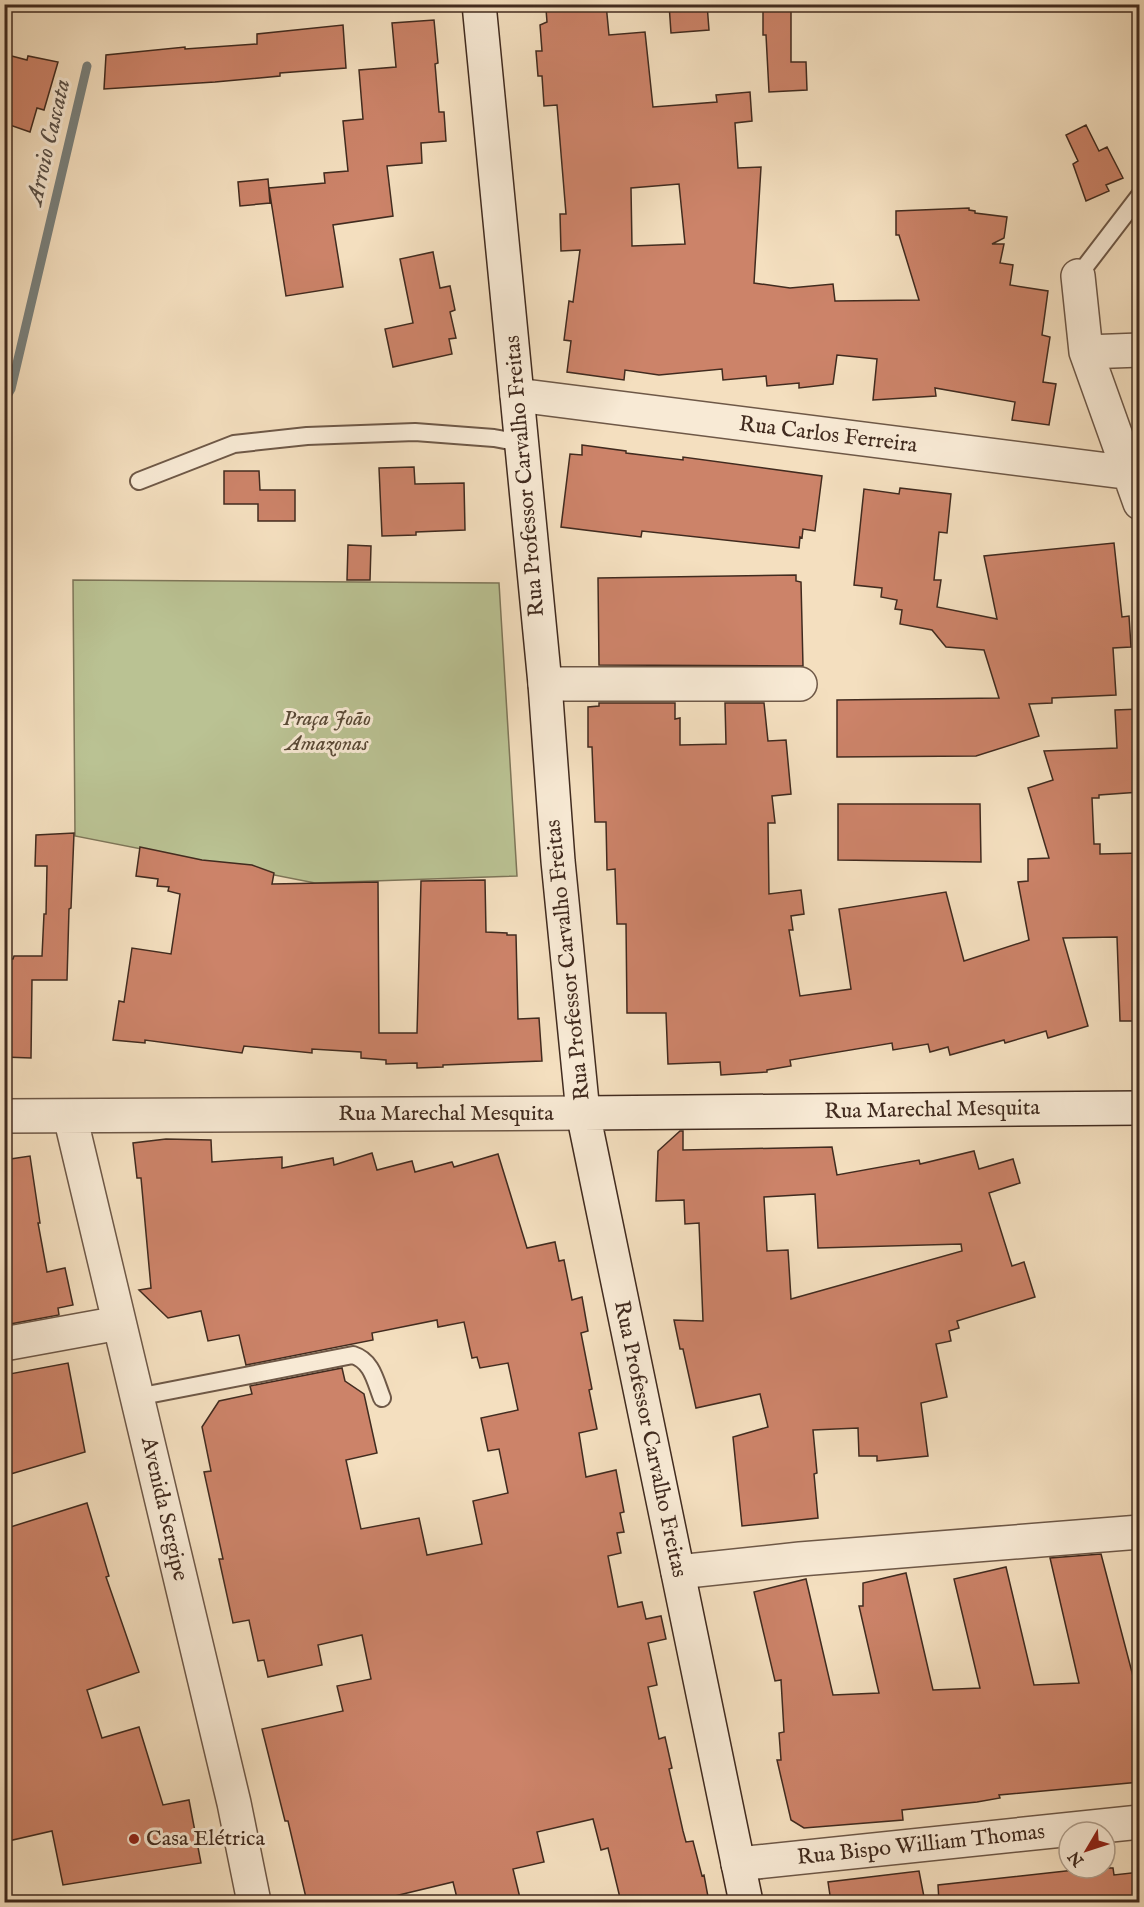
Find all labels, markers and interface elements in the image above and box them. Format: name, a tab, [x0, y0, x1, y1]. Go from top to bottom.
water label: Arroio Cascata	[19, 76, 79, 211]
street label: Rua Professor Carvalho Freitas	[499, 334, 551, 618]
street label: Rua Carlos Ferreira	[737, 410, 919, 460]
park label: Praça João Amazonas	[283, 705, 371, 758]
street label: Rua Professor Carvalho Freitas	[539, 818, 597, 1102]
street label: Rua Marechal Mesquita	[824, 1094, 1041, 1126]
street label: Rua Marechal Mesquita	[338, 1100, 554, 1128]
street label: Rua Professor Carvalho Freitas	[607, 1298, 693, 1580]
street label: Avenida Sergipe	[134, 1433, 194, 1584]
street label: Rua Bispo William Thomas	[796, 1818, 1046, 1872]
north arrow	[1057, 1820, 1117, 1880]
place label: Casa Elétrica	[146, 1825, 265, 1853]
marker: Casa Elétrica	[127, 1832, 141, 1846]
text: N	[1065, 1846, 1090, 1871]

